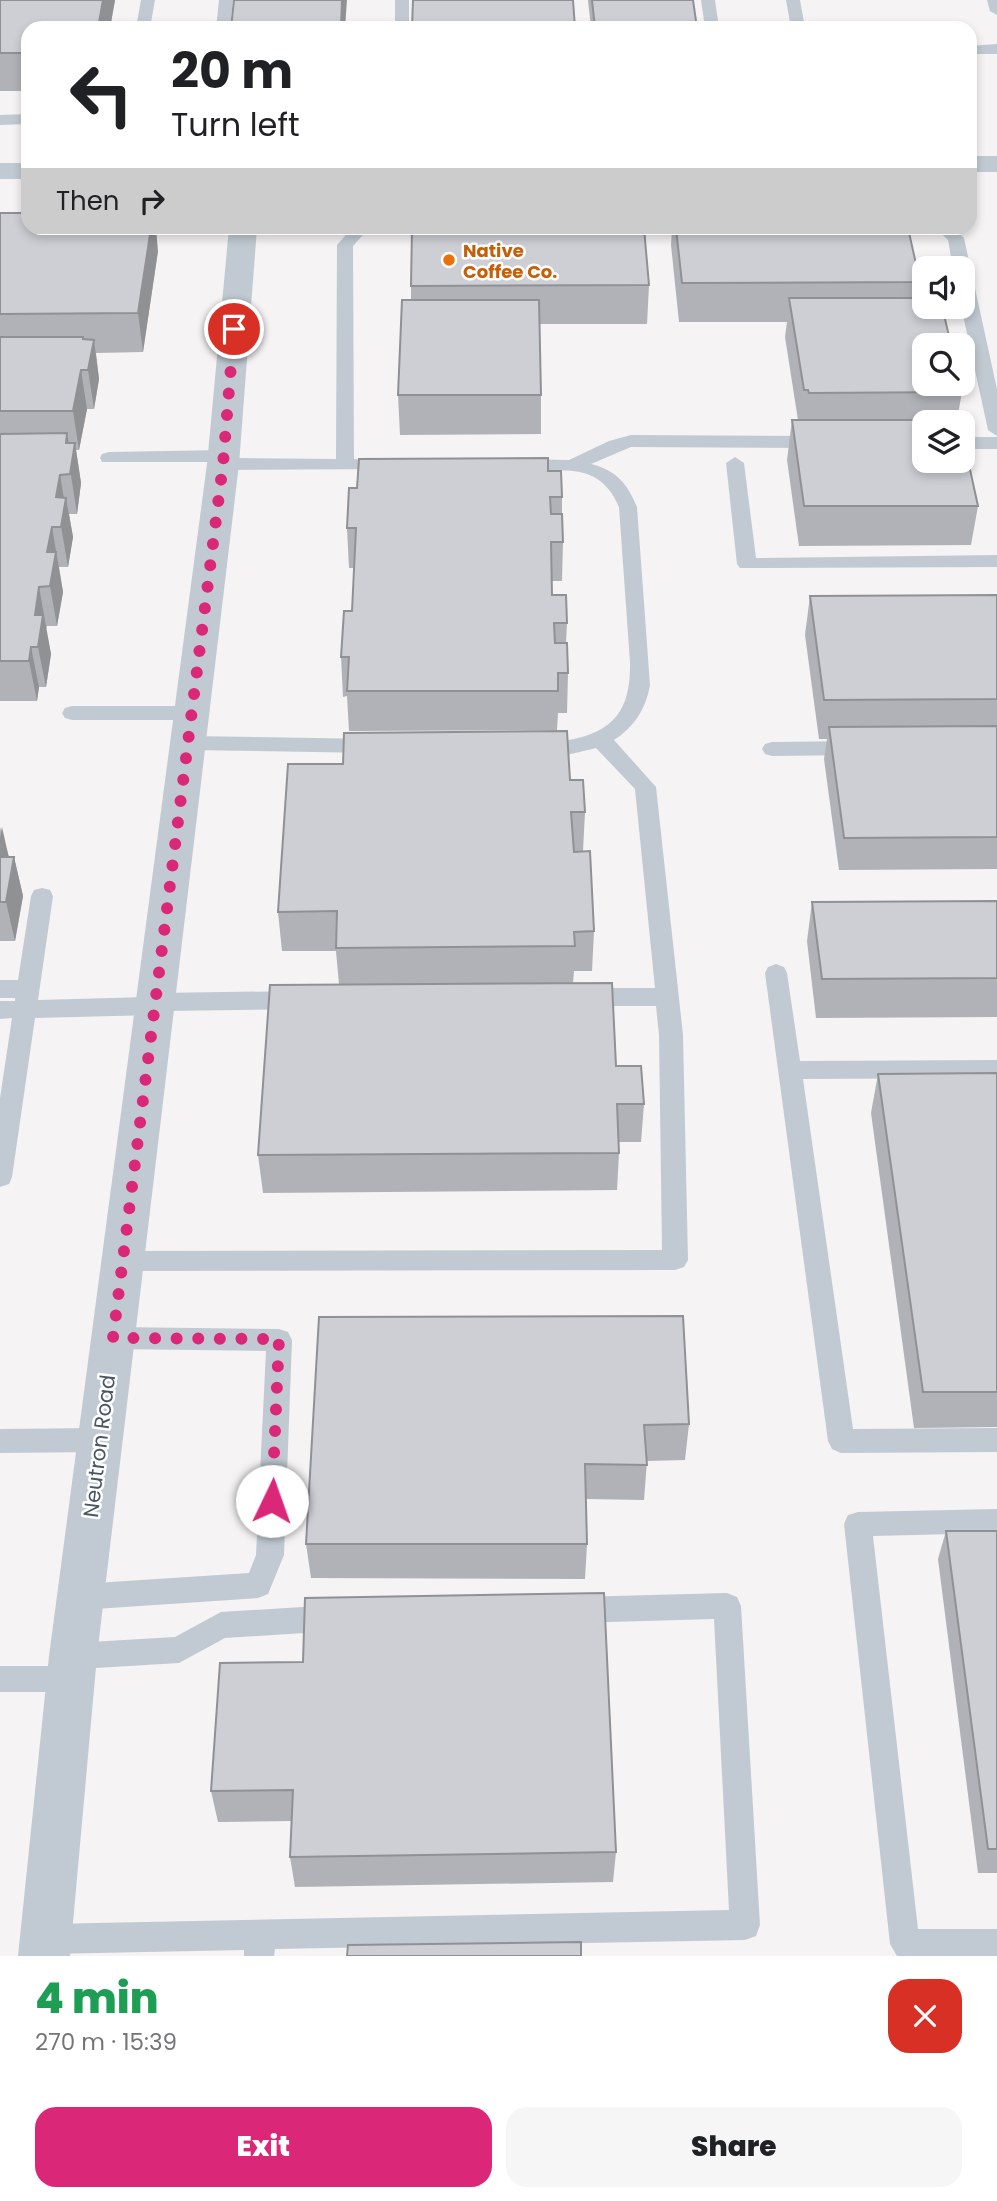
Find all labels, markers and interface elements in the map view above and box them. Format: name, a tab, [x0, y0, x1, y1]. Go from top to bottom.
text: 20 m	[171, 37, 293, 105]
icon: left	[56, 49, 147, 140]
text: Turn left	[171, 102, 300, 147]
icon: right	[133, 182, 171, 220]
text: Then	[56, 183, 119, 219]
place label: Native Coffee Co.	[463, 238, 557, 284]
marker: Native Coffee Co.	[441, 252, 457, 268]
map controls	[912, 256, 975, 473]
button: sound	[912, 256, 975, 319]
pin	[204, 299, 264, 359]
icon: arrive	[215, 310, 253, 348]
button: search	[912, 333, 975, 396]
button: layers	[912, 410, 975, 473]
street label: Neutron Road	[76, 1373, 122, 1519]
position arrow	[235, 1464, 309, 1538]
text: 4 min	[35, 1969, 159, 2028]
button: close	[888, 1979, 962, 2053]
text: 270 m · 15:39	[35, 2026, 177, 2058]
button: Exit	[35, 2107, 492, 2187]
button: Share	[506, 2107, 962, 2187]

